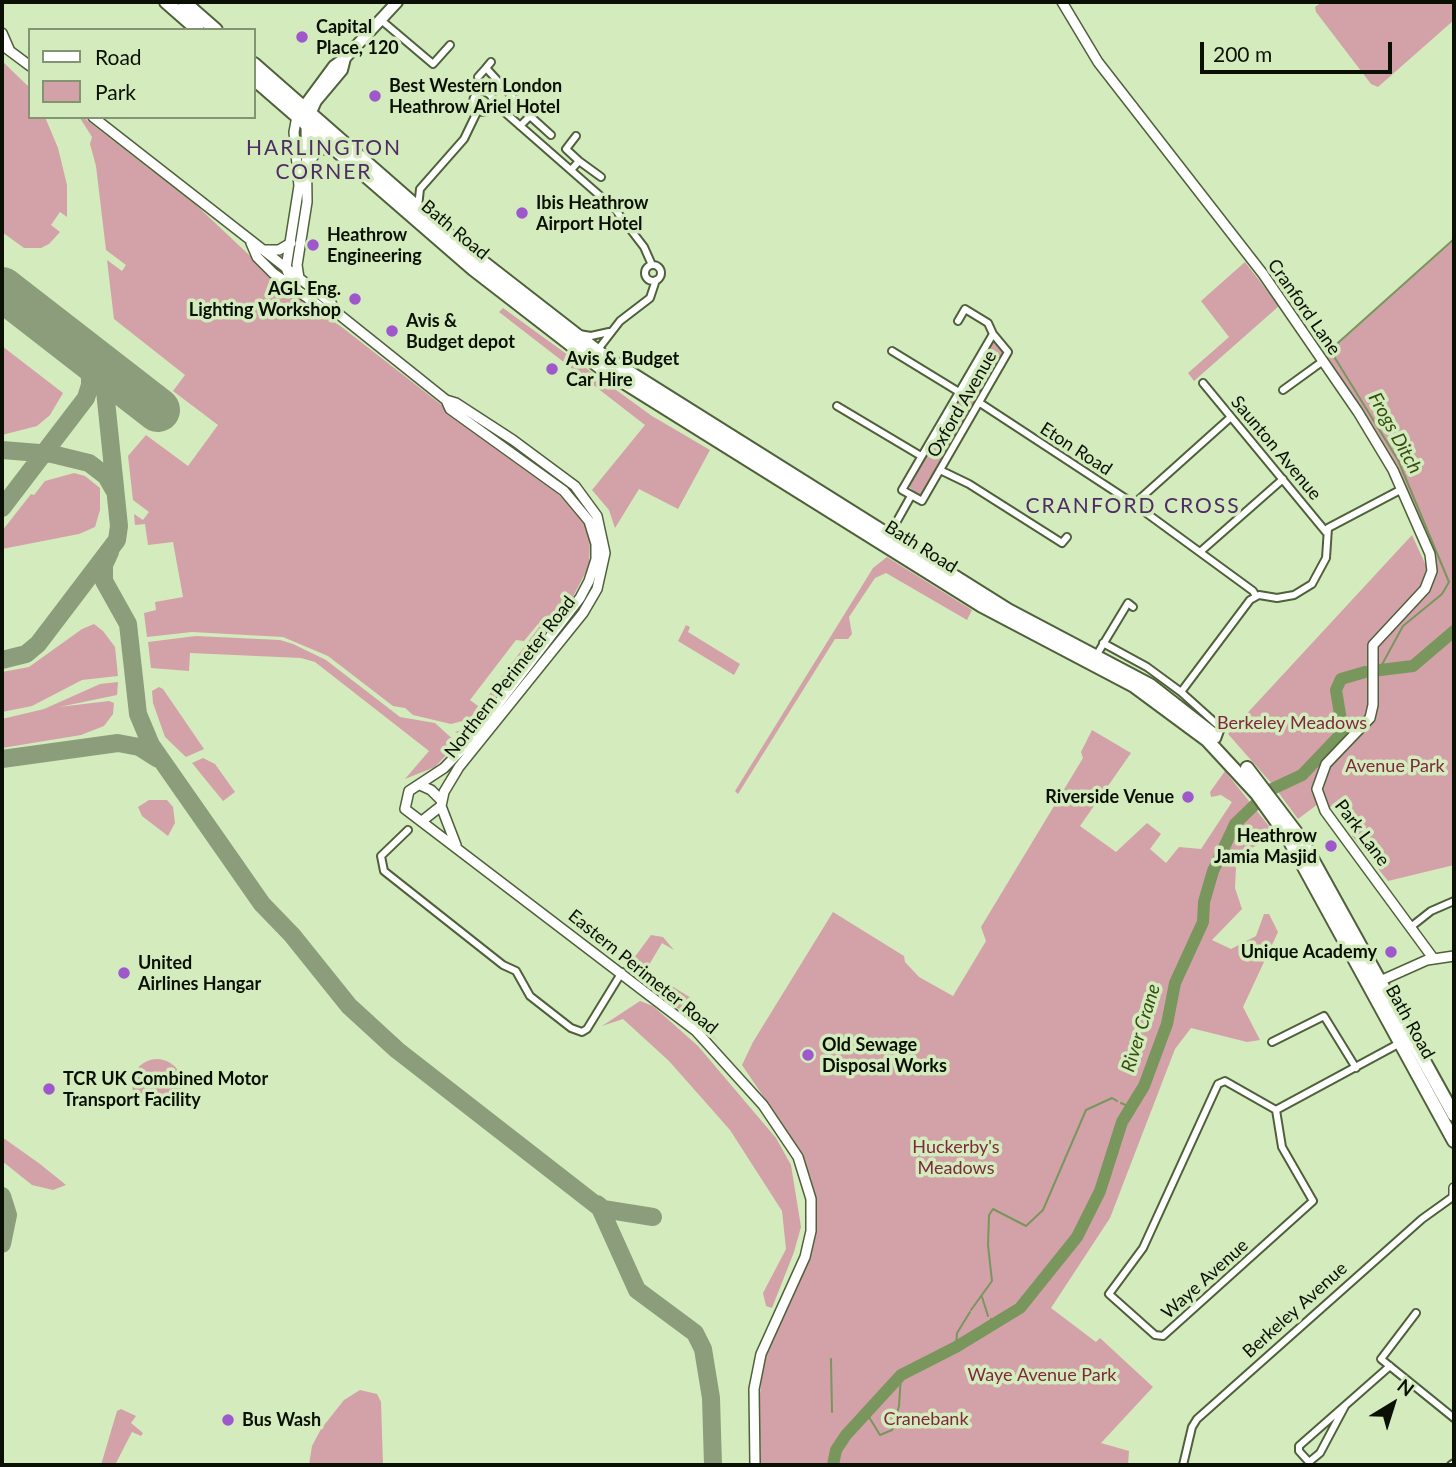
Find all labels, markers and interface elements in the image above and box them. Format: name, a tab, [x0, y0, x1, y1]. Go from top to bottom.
place label: Capital Place, 120	[316, 16, 399, 58]
legend	[28, 28, 256, 119]
scale bar	[1204, 28, 1396, 72]
marker: Capital Place, 120	[294, 29, 310, 45]
text: 200 m	[1213, 41, 1272, 66]
text: Road	[95, 44, 142, 69]
place label: Best Western London Heathrow Ariel Hotel	[389, 75, 562, 118]
text: Park	[95, 79, 136, 104]
marker: Best Western London Heathrow Ariel Hotel	[367, 88, 383, 104]
district label: HARLINGTON CORNER	[247, 135, 401, 185]
place label: Ibis Heathrow Airport Hotel	[536, 192, 648, 234]
street label: Bath Road	[417, 196, 493, 264]
marker: Ibis Heathrow Airport Hotel	[514, 205, 530, 221]
place label: Heathrow Engineering	[327, 224, 422, 266]
marker: Heathrow Engineering	[305, 237, 321, 253]
street label: Cranford Lane	[1263, 255, 1345, 359]
place label: AGL Eng. Lighting Workshop	[189, 278, 341, 320]
marker: AGL Eng. Lighting Workshop	[347, 291, 363, 307]
place label: Avis & Budget depot	[406, 310, 515, 352]
marker: Avis & Budget depot	[384, 323, 400, 339]
street label: Oxford Avenue	[923, 347, 1001, 461]
place label: Avis & Budget Car Hire	[566, 348, 679, 390]
marker: Avis & Budget Car Hire	[544, 361, 560, 377]
water label: Frogs Ditch	[1363, 388, 1427, 478]
street label: Saunton Avenue	[1226, 391, 1326, 505]
street label: Eton Road	[1036, 418, 1116, 480]
district label: CRANFORD CROSS	[1027, 493, 1239, 519]
street label: Bath Road	[881, 516, 961, 578]
street label: Northern Perimeter Road	[440, 592, 580, 762]
park label: Berkeley Meadows	[1217, 712, 1367, 734]
park label: Avenue Park	[1345, 755, 1445, 777]
place label: Riverside Venue	[1045, 786, 1174, 808]
marker: Riverside Venue	[1180, 789, 1196, 805]
street label: Park Lane	[1330, 796, 1394, 870]
place label: Heathrow Jamia Masjid	[1214, 825, 1317, 868]
marker: Heathrow Jamia Masjid	[1323, 838, 1339, 854]
street label: Eastern Perimeter Road	[564, 905, 722, 1039]
place label: Unique Academy	[1241, 941, 1377, 963]
marker: Unique Academy	[1383, 944, 1399, 960]
place label: United Airlines Hangar	[138, 952, 261, 995]
marker: United Airlines Hangar	[116, 965, 132, 981]
water label: River Crane	[1117, 981, 1165, 1075]
street label: Bath Road	[1381, 981, 1439, 1063]
place label: Old Sewage Disposal Works	[822, 1034, 947, 1076]
marker: Old Sewage Disposal Works	[800, 1047, 816, 1063]
place label: TCR UK Combined Motor Transport Facility	[63, 1068, 268, 1110]
marker: TCR UK Combined Motor Transport Facility	[41, 1081, 57, 1097]
park label: Huckerby's Meadows	[912, 1136, 1000, 1178]
street label: Waye Avenue	[1157, 1234, 1253, 1324]
street label: Berkeley Avenue	[1238, 1258, 1352, 1362]
park label: Waye Avenue Park	[968, 1364, 1116, 1386]
north arrow	[1358, 1369, 1428, 1439]
text: N	[1393, 1373, 1419, 1401]
park label: Cranebank	[883, 1408, 969, 1430]
place label: Bus Wash	[242, 1409, 321, 1431]
marker: Bus Wash	[220, 1412, 236, 1428]

